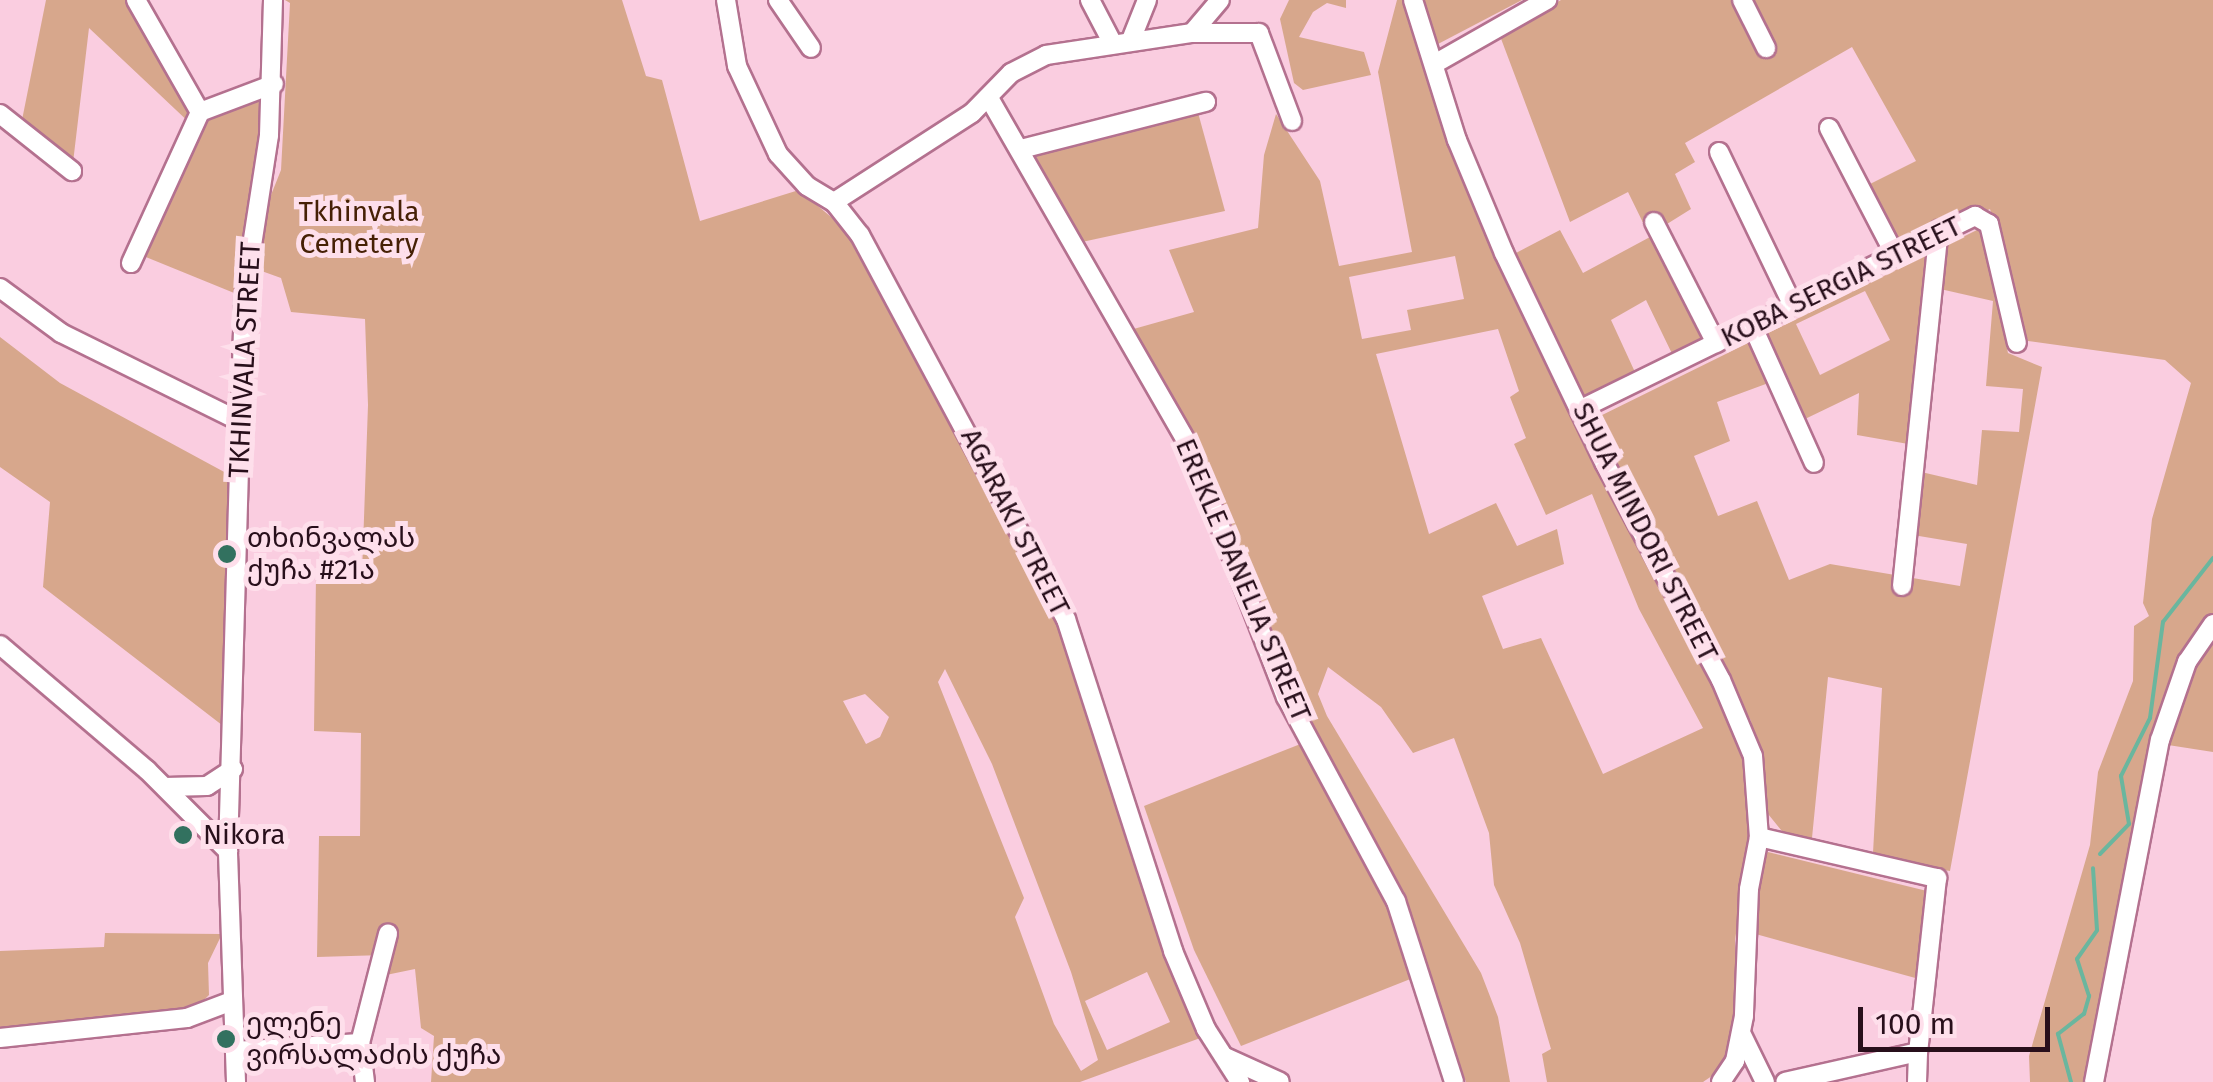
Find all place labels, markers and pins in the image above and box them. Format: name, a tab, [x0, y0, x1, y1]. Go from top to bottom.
place label: თხინვალას ქუჩა #21ა	[247, 521, 415, 587]
marker: თხინვალას ქუჩა #21ა	[216, 543, 238, 565]
place label: Nikora	[203, 818, 286, 852]
marker: Nikora	[172, 824, 194, 846]
place label: ელენე ვირსალაძის ქუჩა	[246, 1006, 501, 1072]
marker: ელენე ვირსალაძის ქუჩა	[215, 1028, 237, 1050]

